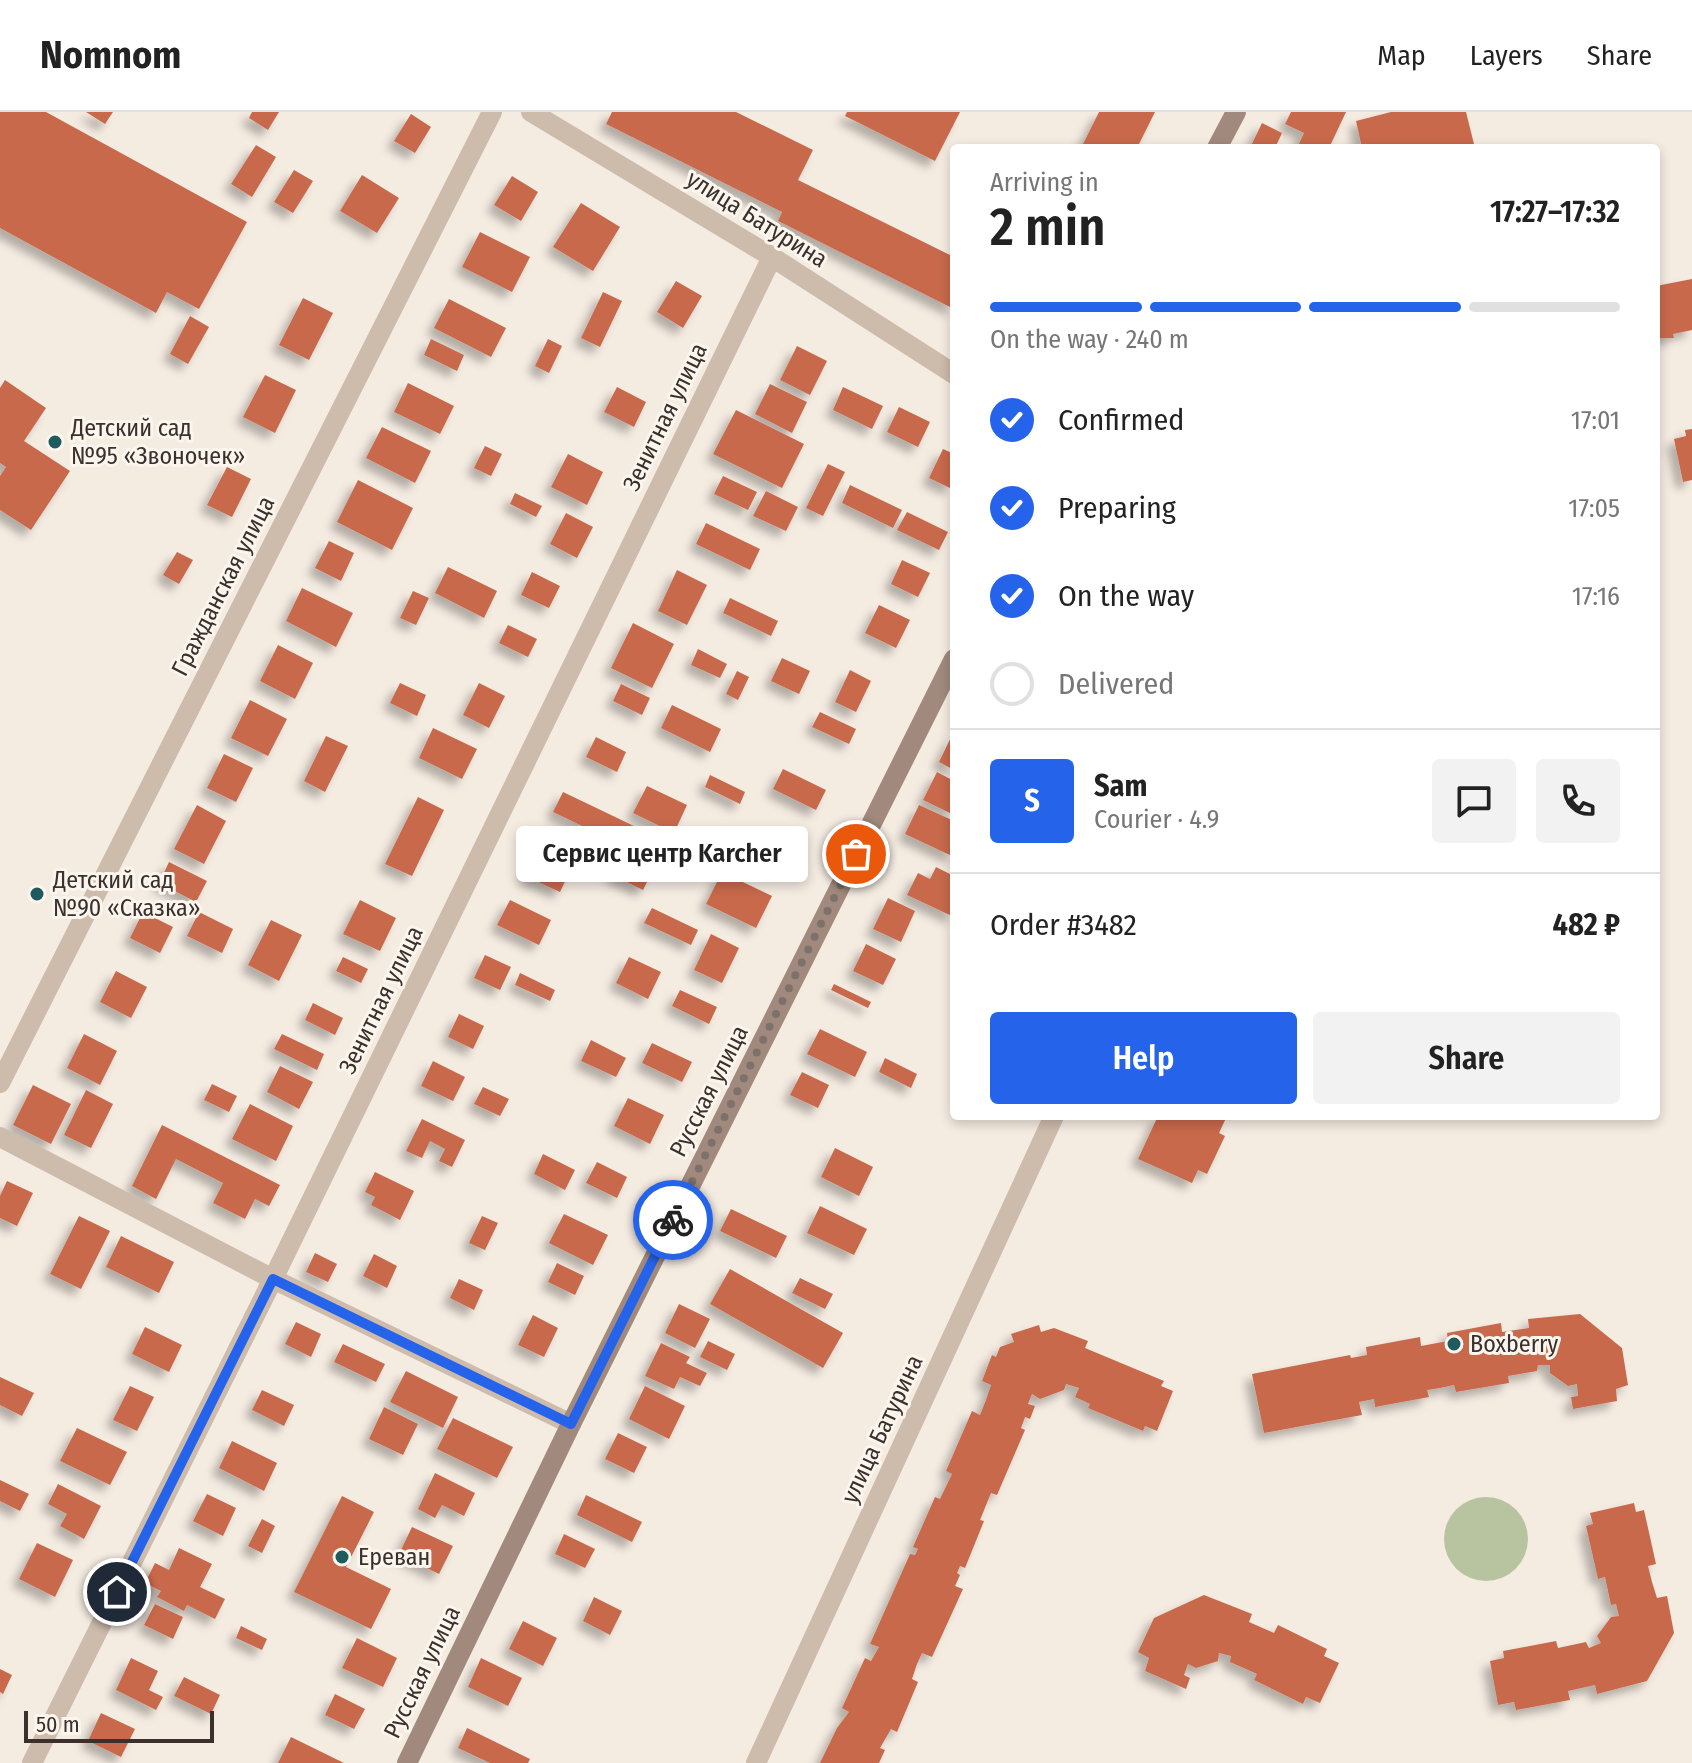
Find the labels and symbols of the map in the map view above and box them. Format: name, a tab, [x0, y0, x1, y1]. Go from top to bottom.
street label: улица Батурина	[682, 165, 832, 273]
street label: Зенитная улица	[617, 339, 713, 495]
place label: Детский сад №95 «Звоночек»	[70, 414, 245, 470]
marker: Детский сад №95 «Звоночек»	[46, 433, 64, 451]
street label: Гражданская улица	[166, 491, 280, 681]
pin	[822, 820, 890, 888]
callout: Сервис центр Karcher	[516, 826, 808, 882]
place label: Детский сад №90 «Сказка»	[52, 866, 200, 922]
marker: Детский сад №90 «Сказка»	[28, 885, 46, 903]
street label: Зенитная улица	[333, 922, 429, 1078]
street label: Русская улица	[664, 1021, 754, 1161]
courier	[633, 1180, 713, 1260]
place label: Boxberry	[1470, 1330, 1558, 1358]
marker: Boxberry	[1445, 1335, 1463, 1353]
street label: улица Батурина	[835, 1350, 929, 1508]
place label: Ереван	[358, 1543, 430, 1571]
marker: Ереван	[333, 1548, 351, 1566]
pin	[83, 1558, 151, 1626]
street label: Русская улица	[378, 1601, 466, 1743]
scale bar	[24, 1707, 214, 1743]

